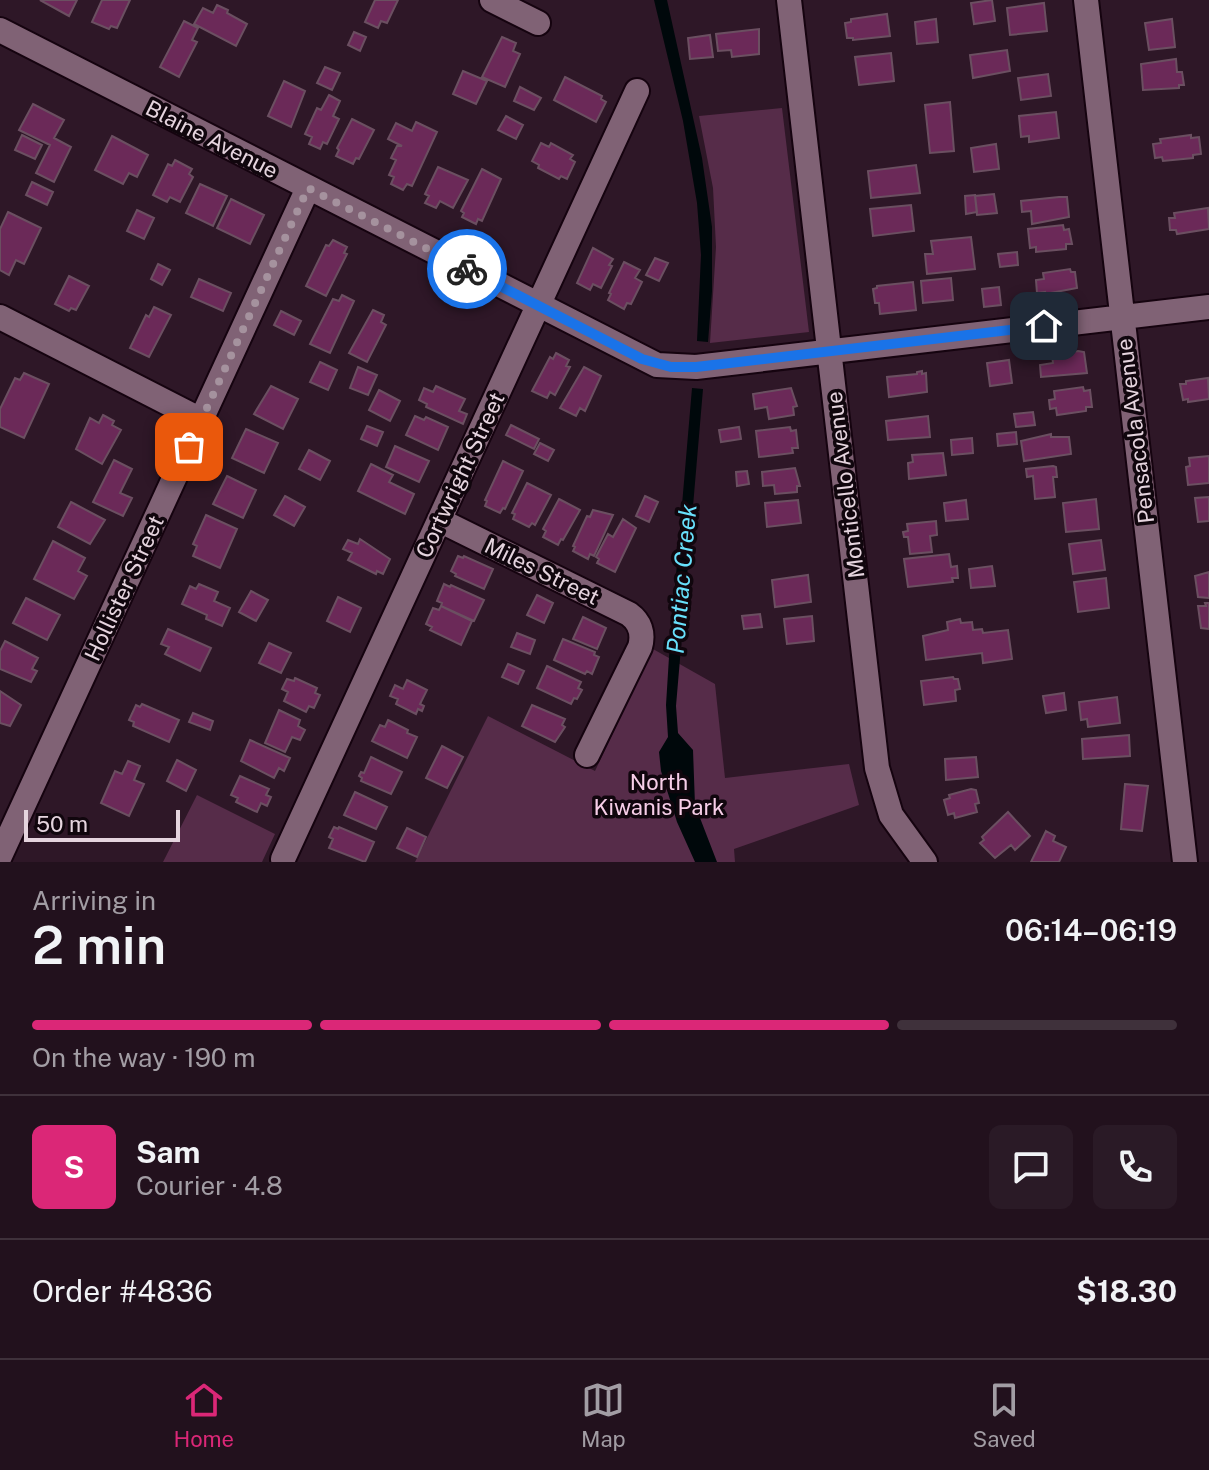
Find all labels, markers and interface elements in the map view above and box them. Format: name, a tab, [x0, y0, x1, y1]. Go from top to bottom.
street label: Blaine Avenue	[142, 95, 282, 183]
courier	[427, 229, 507, 309]
icon: bike	[445, 247, 489, 291]
pin	[1010, 292, 1078, 360]
icon: home	[1022, 304, 1066, 348]
street label: Pensacola Avenue	[1111, 337, 1159, 525]
street label: Cortwright Street	[410, 388, 510, 562]
street label: Monticello Avenue	[821, 390, 869, 580]
pin	[155, 413, 223, 481]
icon: bag	[167, 425, 211, 469]
water label: Pontiac Creek	[661, 503, 702, 655]
street label: Hollister Street	[79, 511, 169, 665]
street label: Miles Street	[480, 532, 604, 610]
park label: North Kiwanis Park	[594, 769, 724, 820]
scale bar	[24, 806, 180, 842]
text: 50 m	[36, 811, 88, 837]
text: Arriving in	[32, 885, 156, 916]
text: 06:14–06:19	[1005, 912, 1177, 948]
text: 2 min	[32, 915, 166, 976]
text: On the way · 190 m	[32, 1042, 256, 1073]
button: chat	[989, 1125, 1073, 1209]
button: phone	[1093, 1125, 1177, 1209]
text: Sam	[136, 1134, 200, 1170]
text: S	[64, 1149, 84, 1185]
text: Courier · 4.8	[136, 1170, 283, 1201]
text: Order #4836	[32, 1273, 213, 1309]
text: $18.30	[1076, 1273, 1177, 1309]
tab: Home	[173, 1378, 234, 1452]
tab: Map	[581, 1378, 626, 1452]
tab: Saved	[973, 1378, 1036, 1452]

